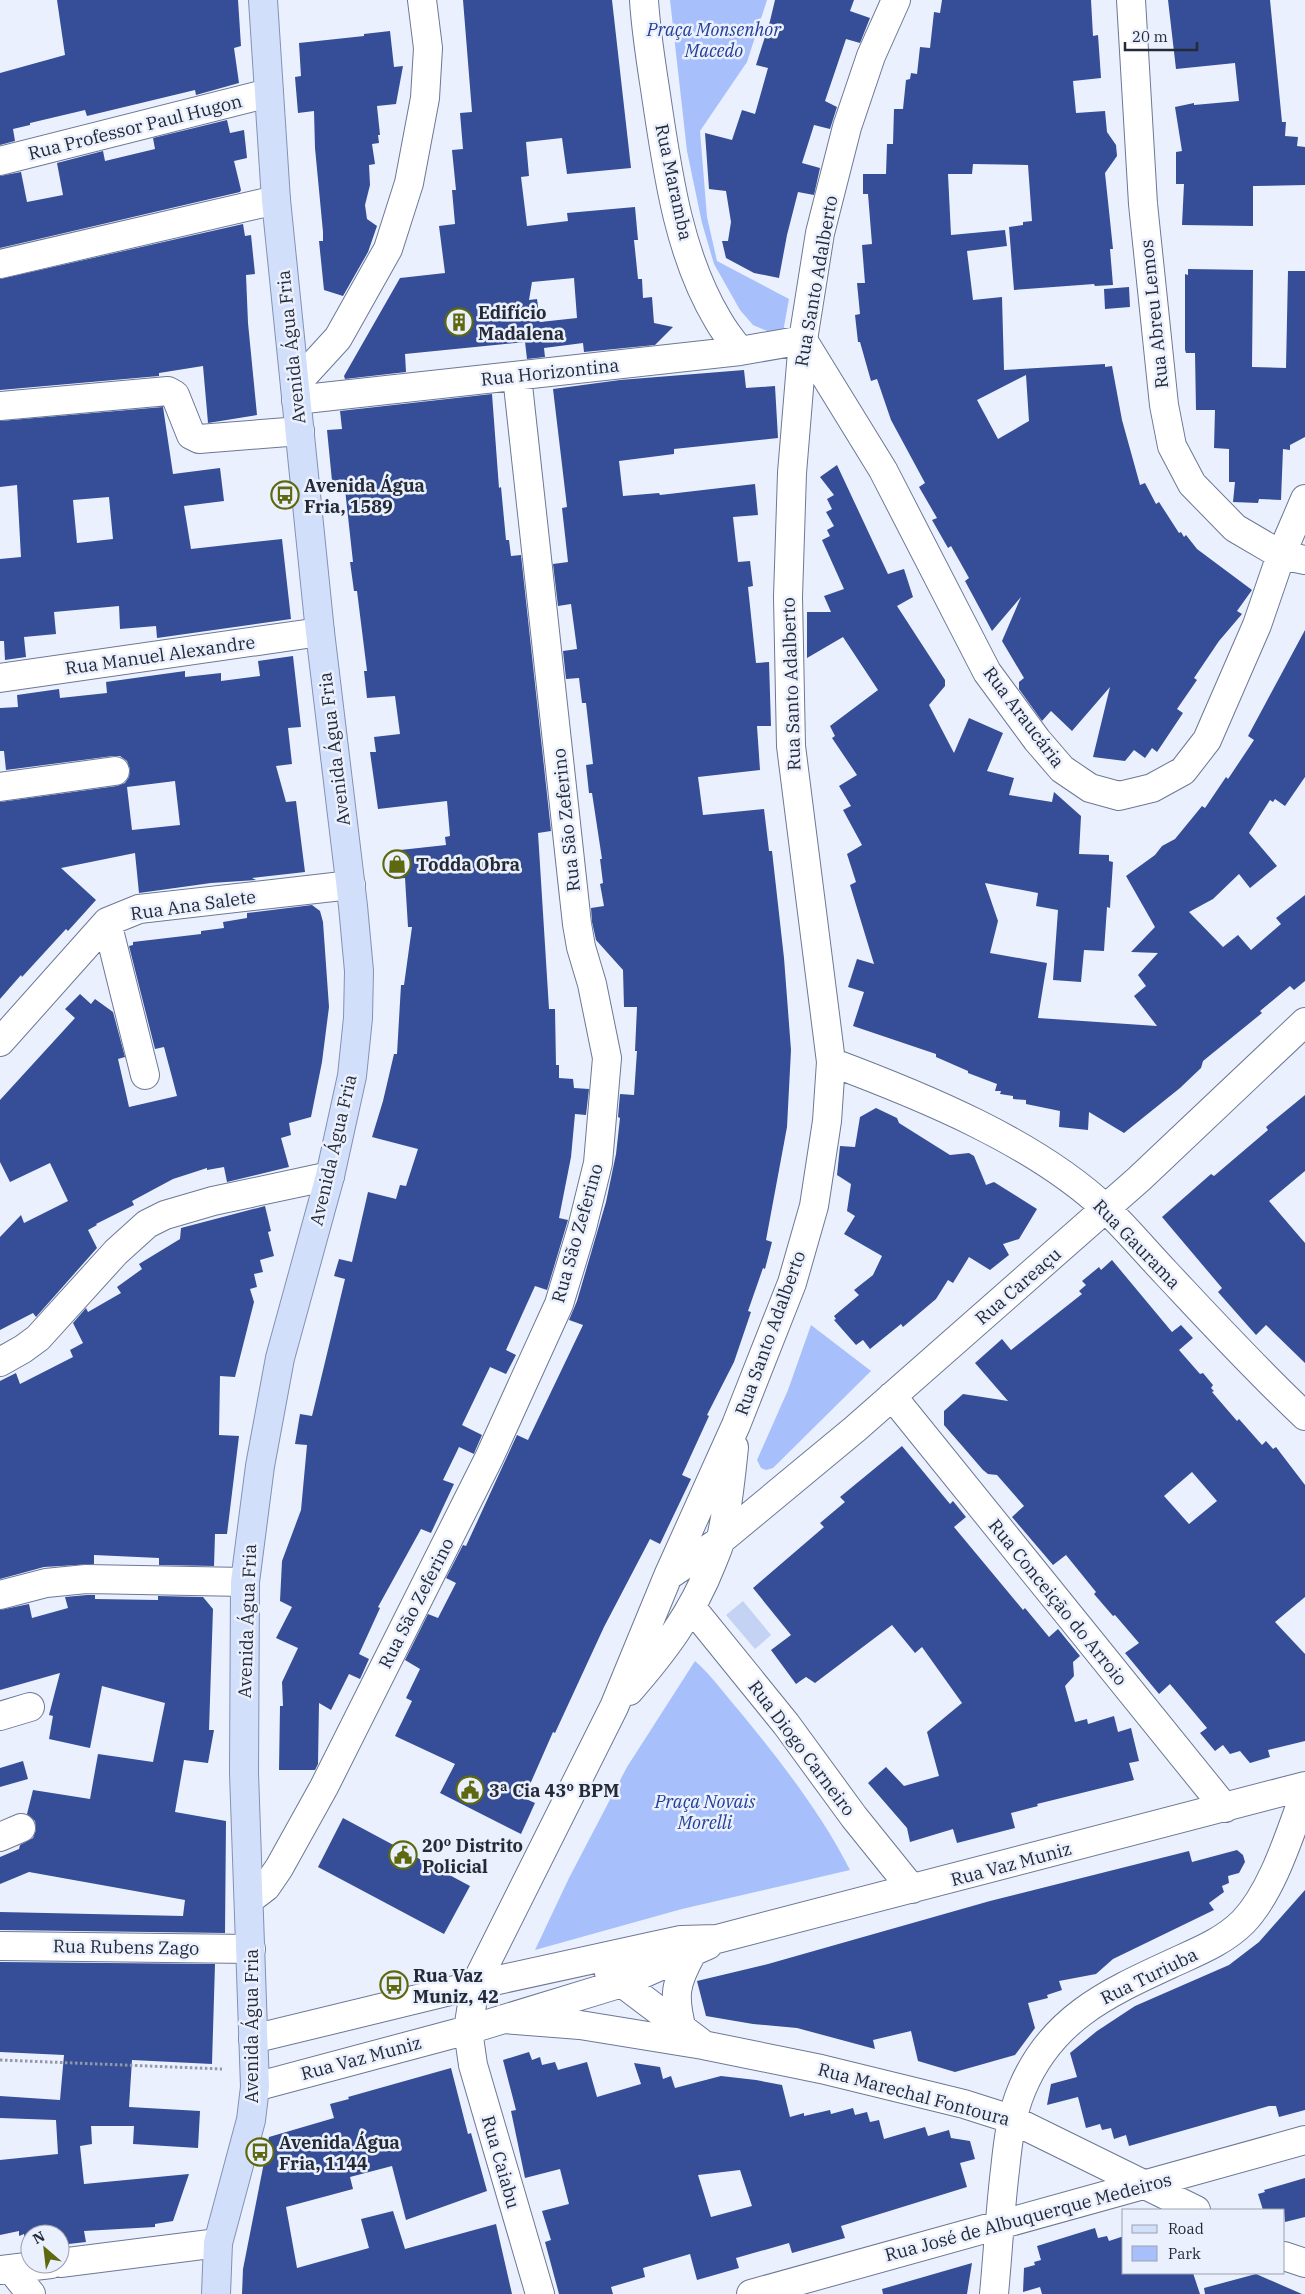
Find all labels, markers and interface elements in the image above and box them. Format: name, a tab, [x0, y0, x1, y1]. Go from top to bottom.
park label: Praça Monsenhor Macedo	[646, 18, 782, 62]
scale bar	[1125, 20, 1198, 52]
text: 20 m	[1132, 27, 1168, 46]
street label: Rua Professor Paul Hugon	[26, 89, 244, 165]
street label: Rua Maramba	[650, 122, 698, 242]
street label: Rua Santo Adalberto	[790, 194, 842, 368]
street label: Rua Abreu Lemos	[1135, 238, 1173, 390]
street label: Avenida Água Fria	[271, 269, 311, 425]
place label: Edifício Madalena	[478, 301, 564, 345]
building icon: Edifício Madalena	[444, 307, 474, 337]
street label: Rua Horizontina	[480, 353, 621, 391]
place label: Avenida Água Fria, 1589	[304, 473, 425, 518]
bus stop icon: Avenida Água Fria, 1589	[270, 480, 300, 510]
street label: Rua Santo Adalberto	[776, 597, 806, 771]
street label: Rua Manuel Alexandre	[64, 630, 256, 680]
street label: Rua Araucária	[978, 662, 1070, 772]
street label: Avenida Água Fria	[313, 671, 355, 827]
street label: Rua São Zeferino	[547, 747, 585, 893]
shop icon: Todda Obra	[382, 849, 412, 879]
place label: Todda Obra	[416, 853, 520, 876]
street label: Rua Ana Salete	[129, 885, 257, 925]
street label: Avenida Água Fria	[304, 1072, 362, 1228]
street label: Rua São Zeferino	[546, 1161, 608, 1305]
street label: Rua Gaurama	[1088, 1194, 1186, 1294]
street label: Rua Careaçu	[970, 1242, 1066, 1330]
street label: Rua Santo Adalberto	[730, 1248, 810, 1418]
street label: Rua Conceição do Arroio	[984, 1514, 1132, 1690]
street label: Rua São Zeferino	[373, 1534, 459, 1672]
street label: Avenida Água Fria	[233, 1543, 261, 1699]
street label: Rua Diogo Carneiro	[743, 1676, 861, 1820]
public building icon: 3ª Cia 43º BPM	[455, 1775, 485, 1805]
place label: 3ª Cia 43º BPM	[489, 1779, 619, 1802]
park label: Praça Novais Morelli	[654, 1790, 756, 1834]
place label: 20º Distrito Policial	[422, 1834, 523, 1878]
street label: Rua Vaz Muniz	[948, 1837, 1074, 1891]
public building icon: 20º Distrito Policial	[388, 1840, 418, 1870]
street label: Rua Rubens Zago	[53, 1934, 199, 1960]
street label: Rua Turiuba	[1097, 1943, 1201, 2009]
street label: Avenida Água Fria	[240, 1948, 263, 2103]
place label: Rua Vaz Muniz, 42	[413, 1964, 499, 2008]
bus stop icon: Rua Vaz Muniz, 42	[379, 1970, 409, 2000]
street label: Rua Vaz Muniz	[298, 2031, 424, 2085]
street label: Rua Marechal Fontoura	[815, 2057, 1013, 2131]
street label: Rua Caiabu	[477, 2113, 525, 2211]
place label: Avenida Água Fria, 1144	[279, 2130, 400, 2175]
bus stop icon: Avenida Água Fria, 1144	[245, 2137, 275, 2167]
street label: Rua José de Albuquerque Medeiros	[882, 2168, 1174, 2266]
legend	[1122, 2209, 1285, 2274]
text: Road	[1168, 2219, 1204, 2238]
north arrow	[20, 2224, 70, 2274]
text: N	[30, 2227, 48, 2248]
text: Park	[1168, 2244, 1201, 2263]

